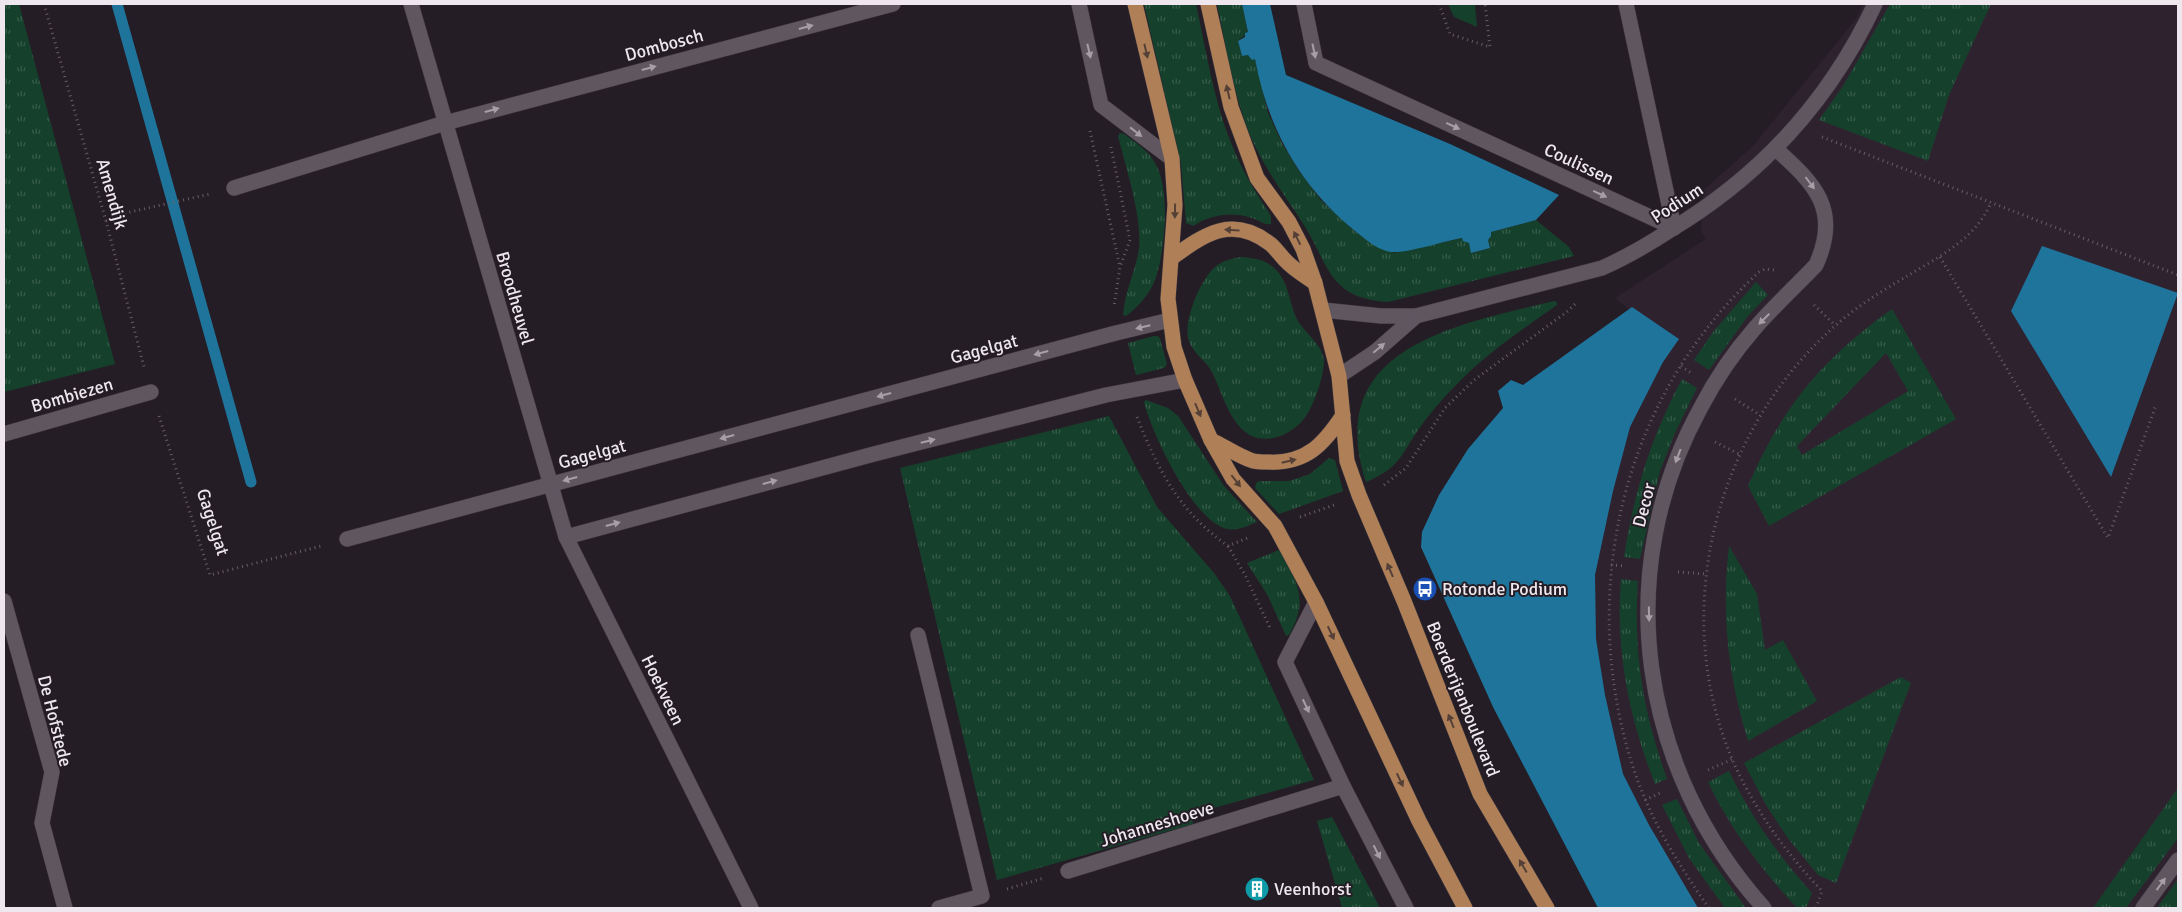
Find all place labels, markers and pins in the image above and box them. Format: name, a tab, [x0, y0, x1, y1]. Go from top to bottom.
bus stop icon: Rotonde Podium	[1412, 576, 1438, 602]
place label: Rotonde Podium	[1442, 578, 1567, 600]
building icon: Veenhorst	[1244, 876, 1270, 902]
place label: Veenhorst	[1274, 878, 1351, 900]

